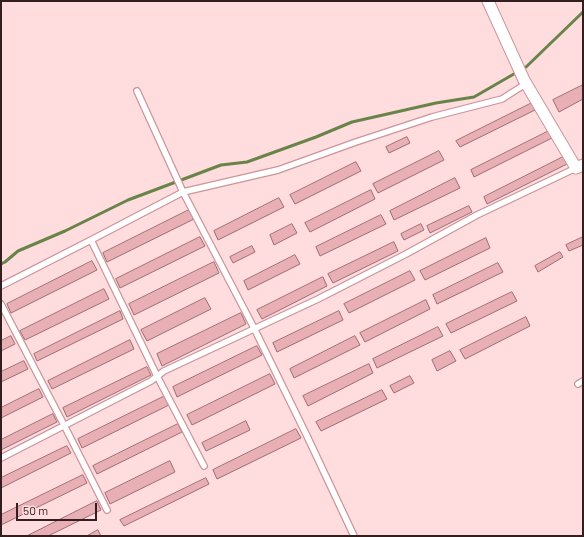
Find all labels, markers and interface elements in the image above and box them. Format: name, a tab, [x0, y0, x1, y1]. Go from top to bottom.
scale bar	[18, 495, 99, 521]
text: 50 m	[23, 503, 48, 517]

